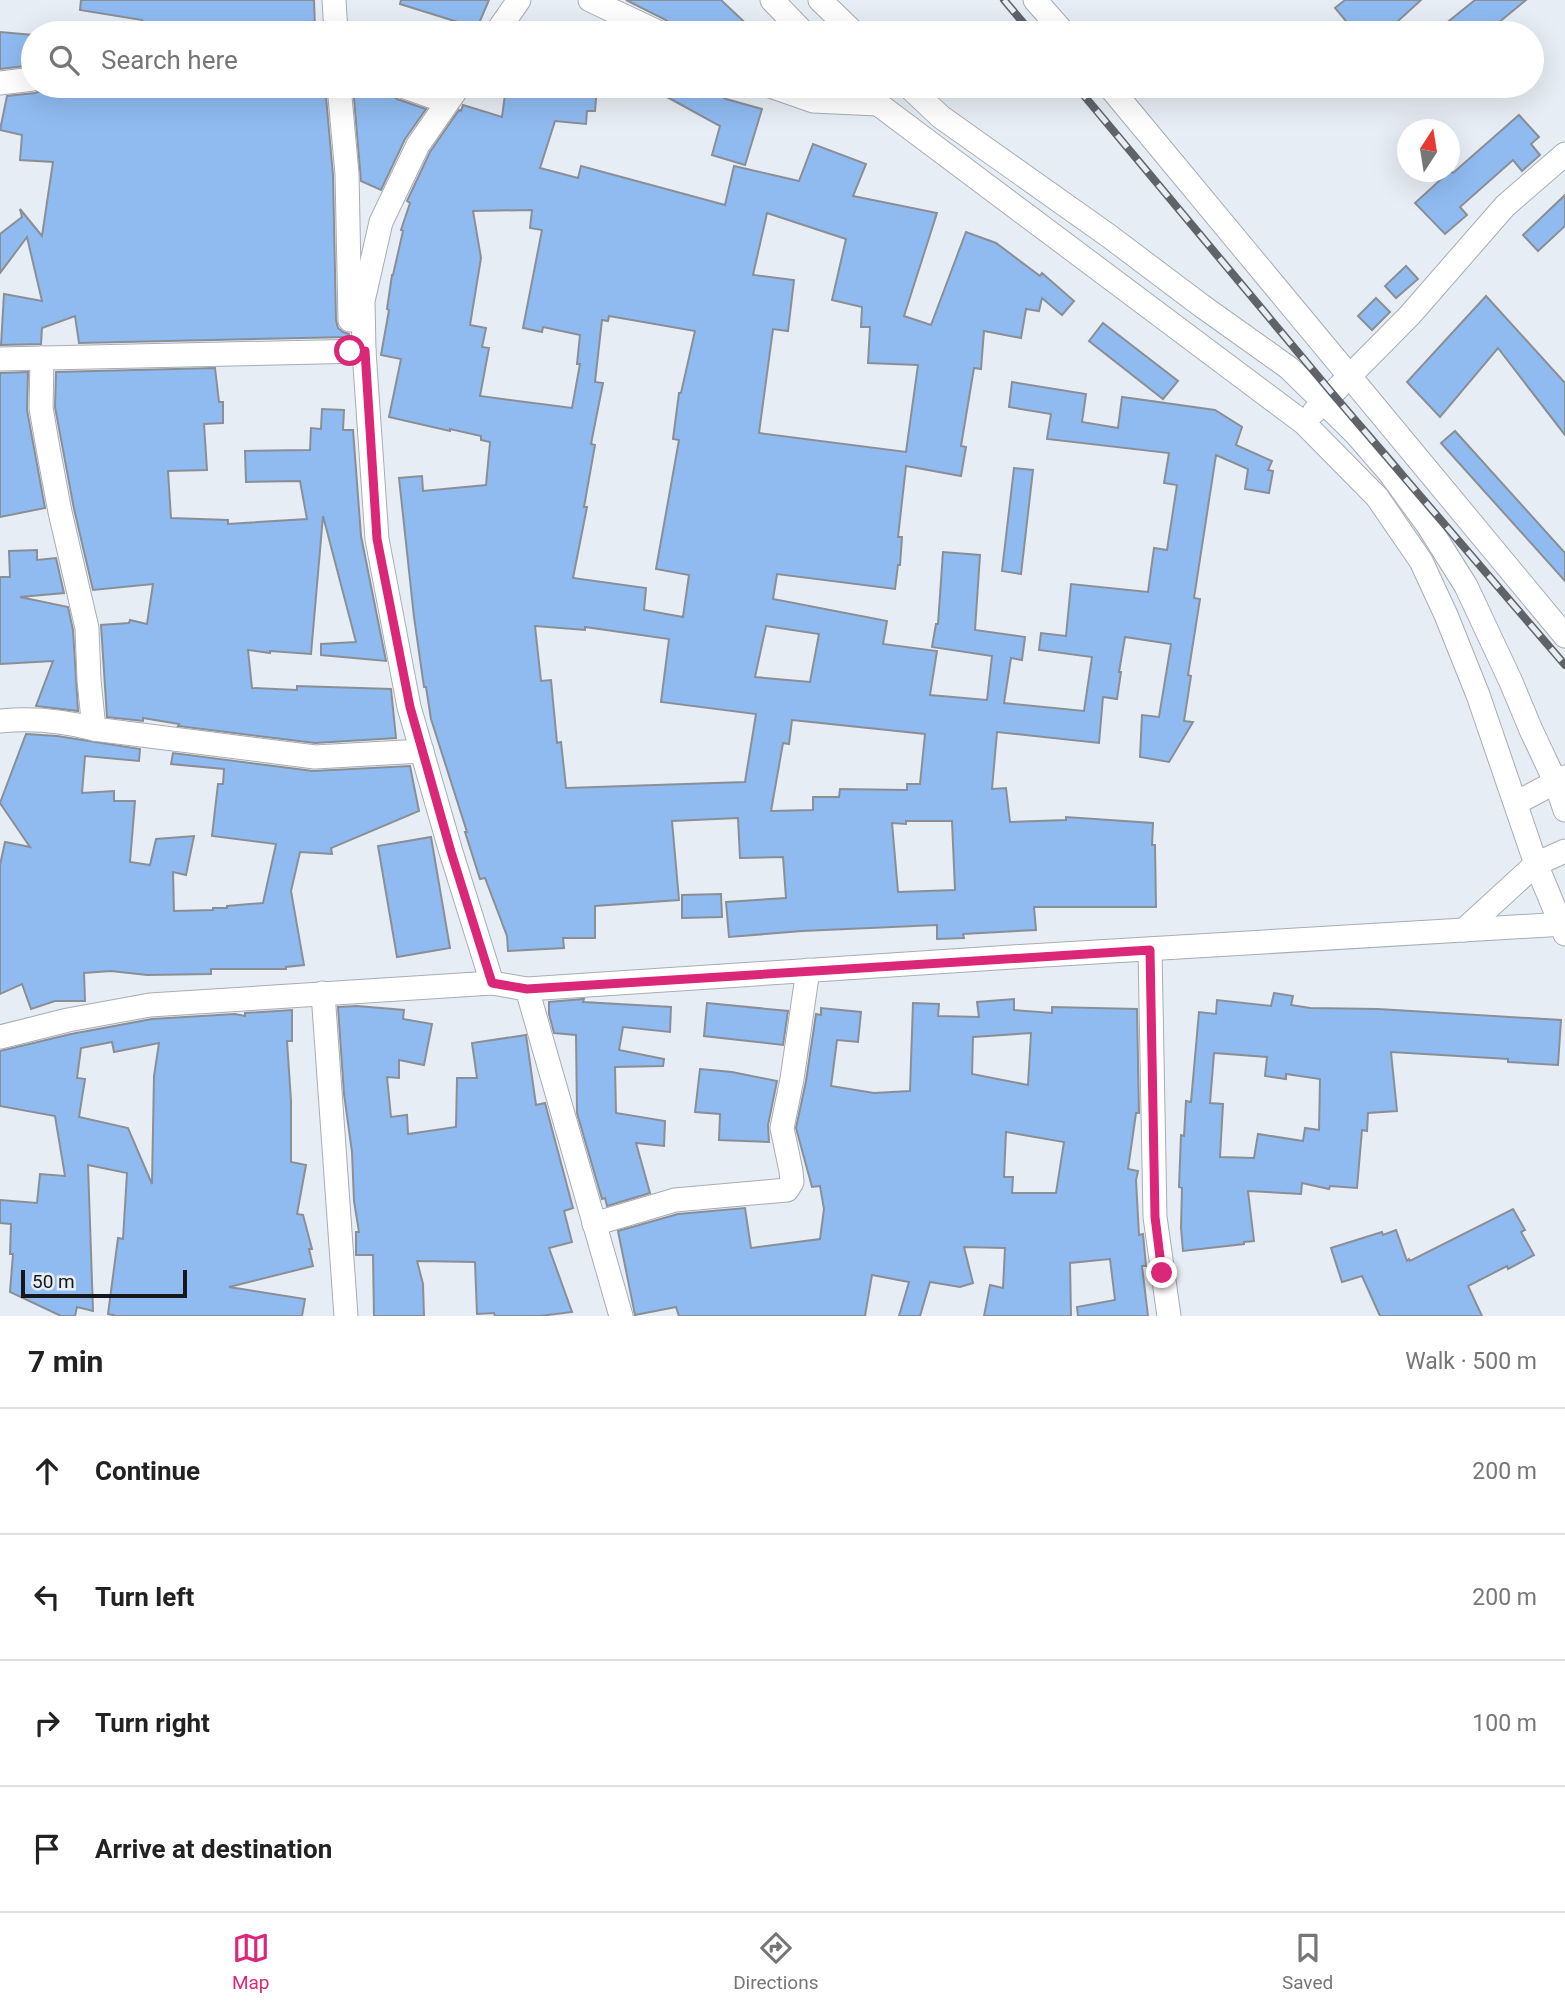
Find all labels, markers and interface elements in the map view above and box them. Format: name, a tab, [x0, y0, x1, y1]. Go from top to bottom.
search box	[21, 21, 1544, 98]
icon: search	[45, 41, 83, 79]
text: Search here	[101, 45, 238, 75]
north arrow	[1397, 119, 1460, 182]
route start	[334, 335, 365, 366]
route end	[1146, 1257, 1177, 1288]
scale bar	[21, 1267, 187, 1299]
text: 50 m	[32, 1270, 75, 1293]
text: 7 min	[28, 1344, 103, 1379]
text: Walk · 500 m	[1405, 1348, 1537, 1375]
icon: ahead	[28, 1452, 66, 1490]
text: Continue	[95, 1456, 200, 1486]
text: 200 m	[1472, 1458, 1537, 1485]
icon: left	[28, 1578, 66, 1616]
text: Turn left	[95, 1582, 194, 1612]
text: 200 m	[1472, 1584, 1537, 1611]
icon: right	[28, 1704, 66, 1742]
text: Turn right	[95, 1708, 210, 1738]
text: 100 m	[1472, 1710, 1537, 1737]
icon: arrive	[28, 1830, 66, 1868]
text: Arrive at destination	[95, 1834, 332, 1864]
tab: Map	[232, 1929, 270, 1994]
tab: Directions	[733, 1929, 818, 1994]
tab: Saved	[1282, 1929, 1333, 1994]

